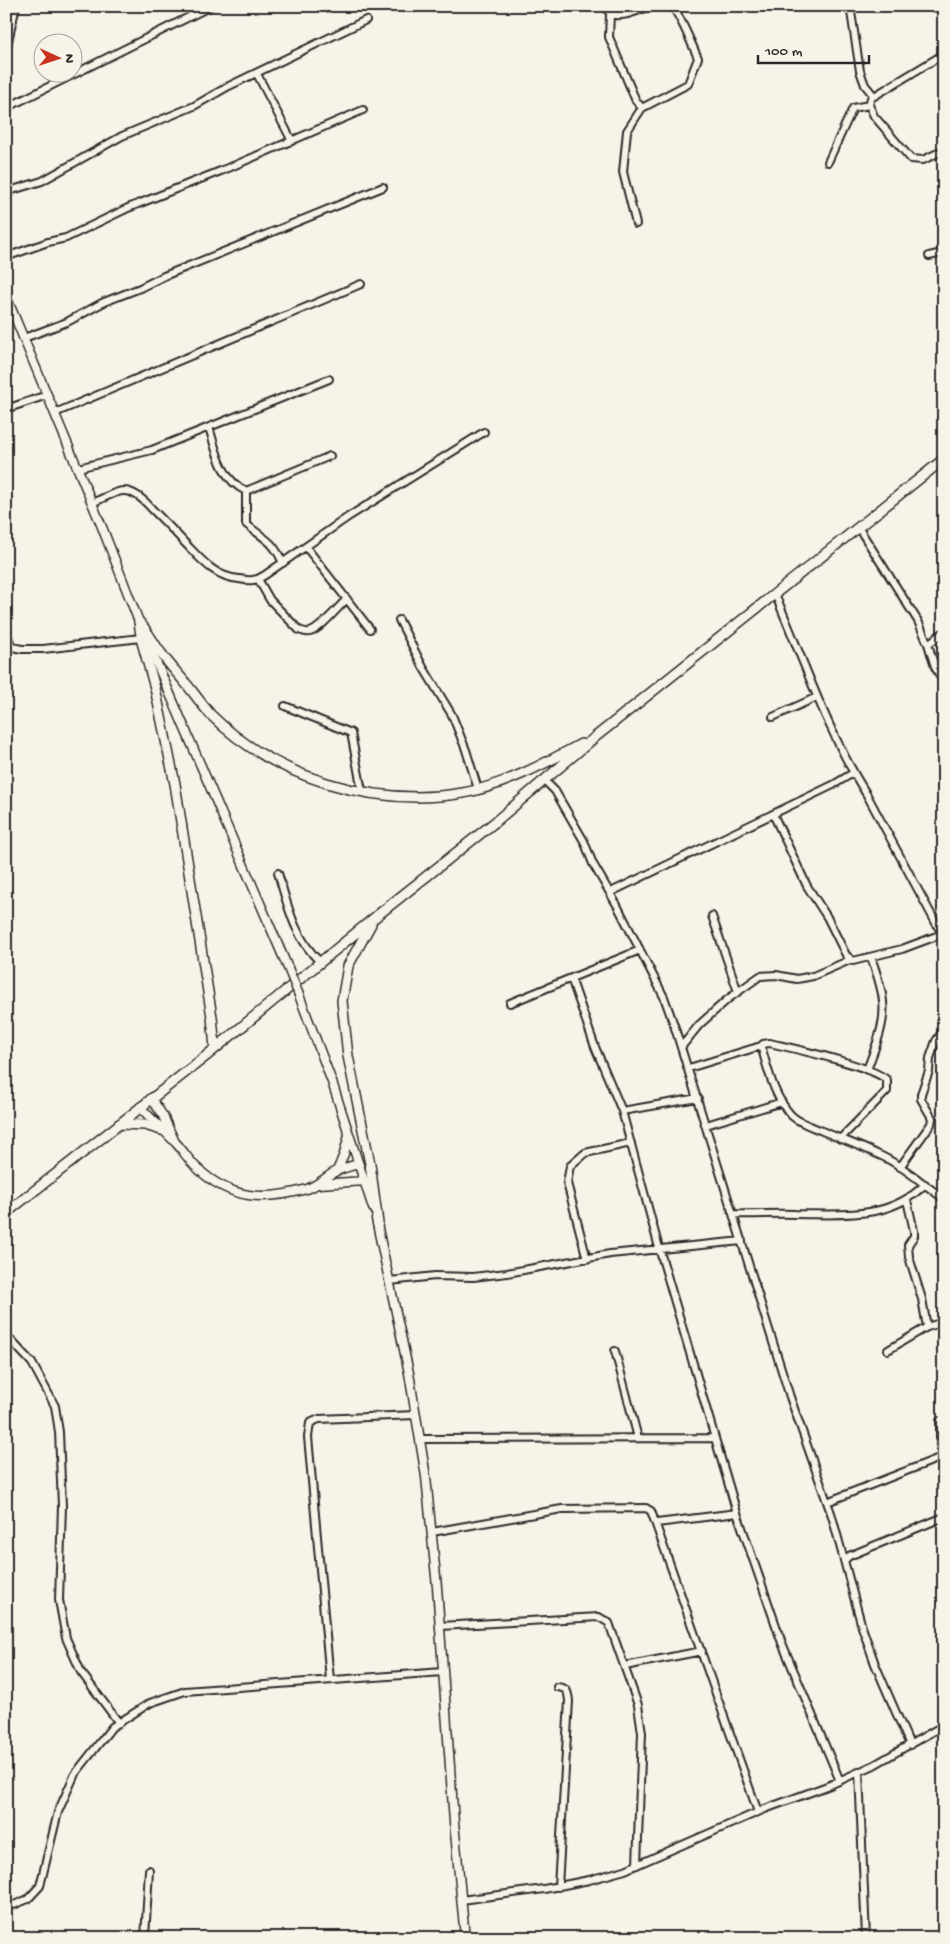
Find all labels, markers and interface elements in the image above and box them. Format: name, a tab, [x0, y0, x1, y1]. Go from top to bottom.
north arrow	[32, 32, 82, 82]
scale bar	[758, 32, 869, 64]
text: 100 m	[764, 43, 803, 61]
text: N	[60, 54, 77, 64]

